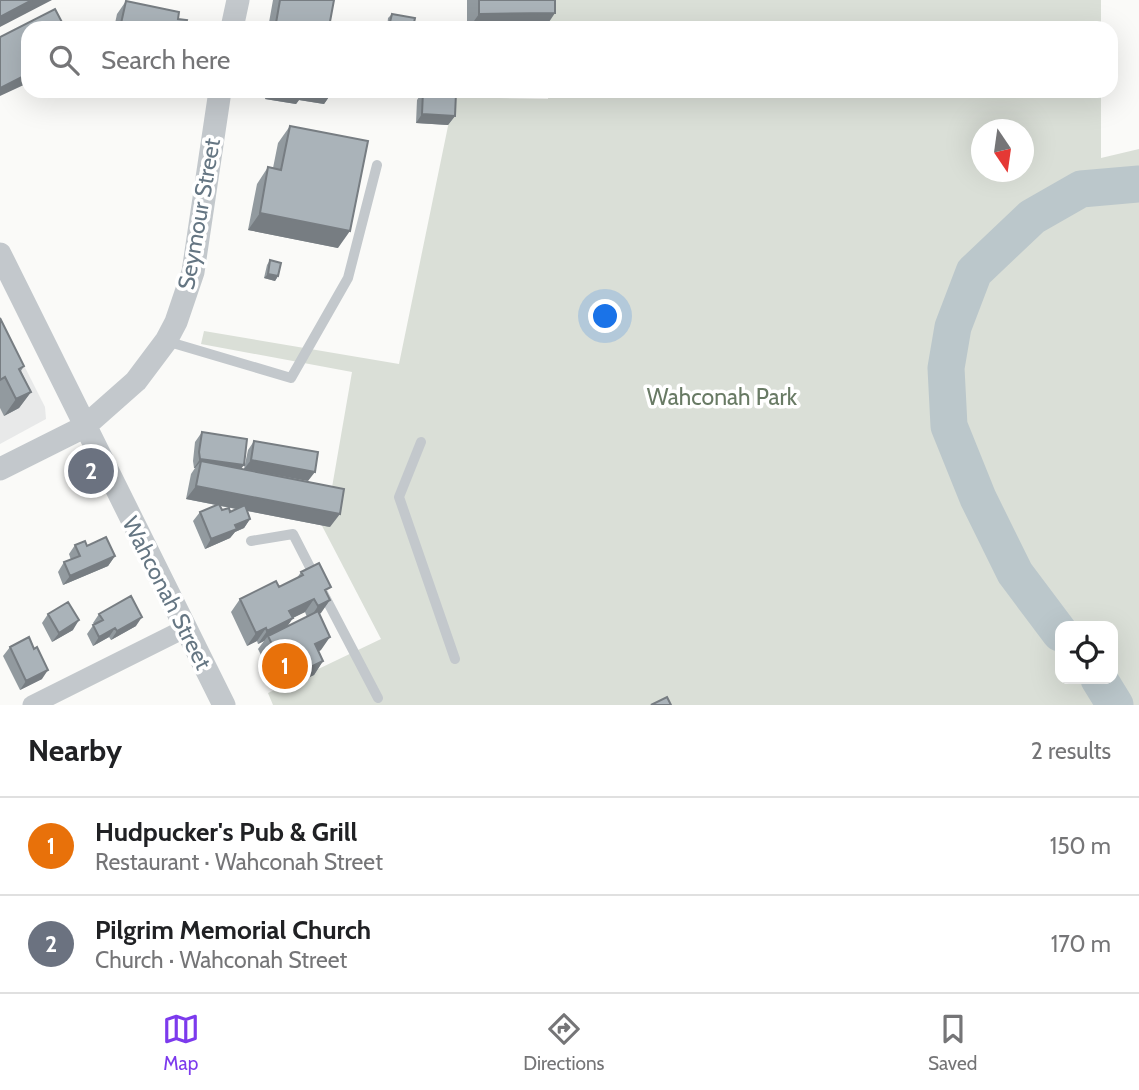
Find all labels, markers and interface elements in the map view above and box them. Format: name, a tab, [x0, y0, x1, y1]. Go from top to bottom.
search box	[21, 21, 1118, 98]
icon: search	[45, 41, 83, 79]
text: Search here	[101, 44, 230, 76]
north arrow	[971, 119, 1034, 182]
street label: Seymour Street	[172, 136, 226, 292]
your location	[588, 299, 622, 333]
park label: Wahconah Park	[647, 383, 798, 411]
pin: 2	[68, 445, 114, 497]
street label: Wahconah Street	[116, 512, 218, 674]
map controls	[1055, 621, 1118, 684]
button: locate	[1055, 621, 1118, 684]
pin: 1	[262, 640, 308, 692]
text: Nearby	[28, 732, 122, 769]
text: 2 results	[1031, 737, 1111, 765]
text: Hudpucker's Pub & Grill	[95, 816, 357, 848]
text: 1	[47, 832, 55, 860]
text: 150 m	[1050, 832, 1111, 860]
text: Restaurant · Wahconah Street	[95, 848, 383, 876]
text: Pilgrim Memorial Church	[95, 914, 371, 946]
text: 2	[45, 930, 57, 958]
text: 170 m	[1051, 930, 1111, 958]
text: Church · Wahconah Street	[95, 946, 347, 974]
tab: Map	[162, 1010, 200, 1075]
tab: Directions	[523, 1010, 604, 1075]
tab: Saved	[928, 1010, 977, 1075]

